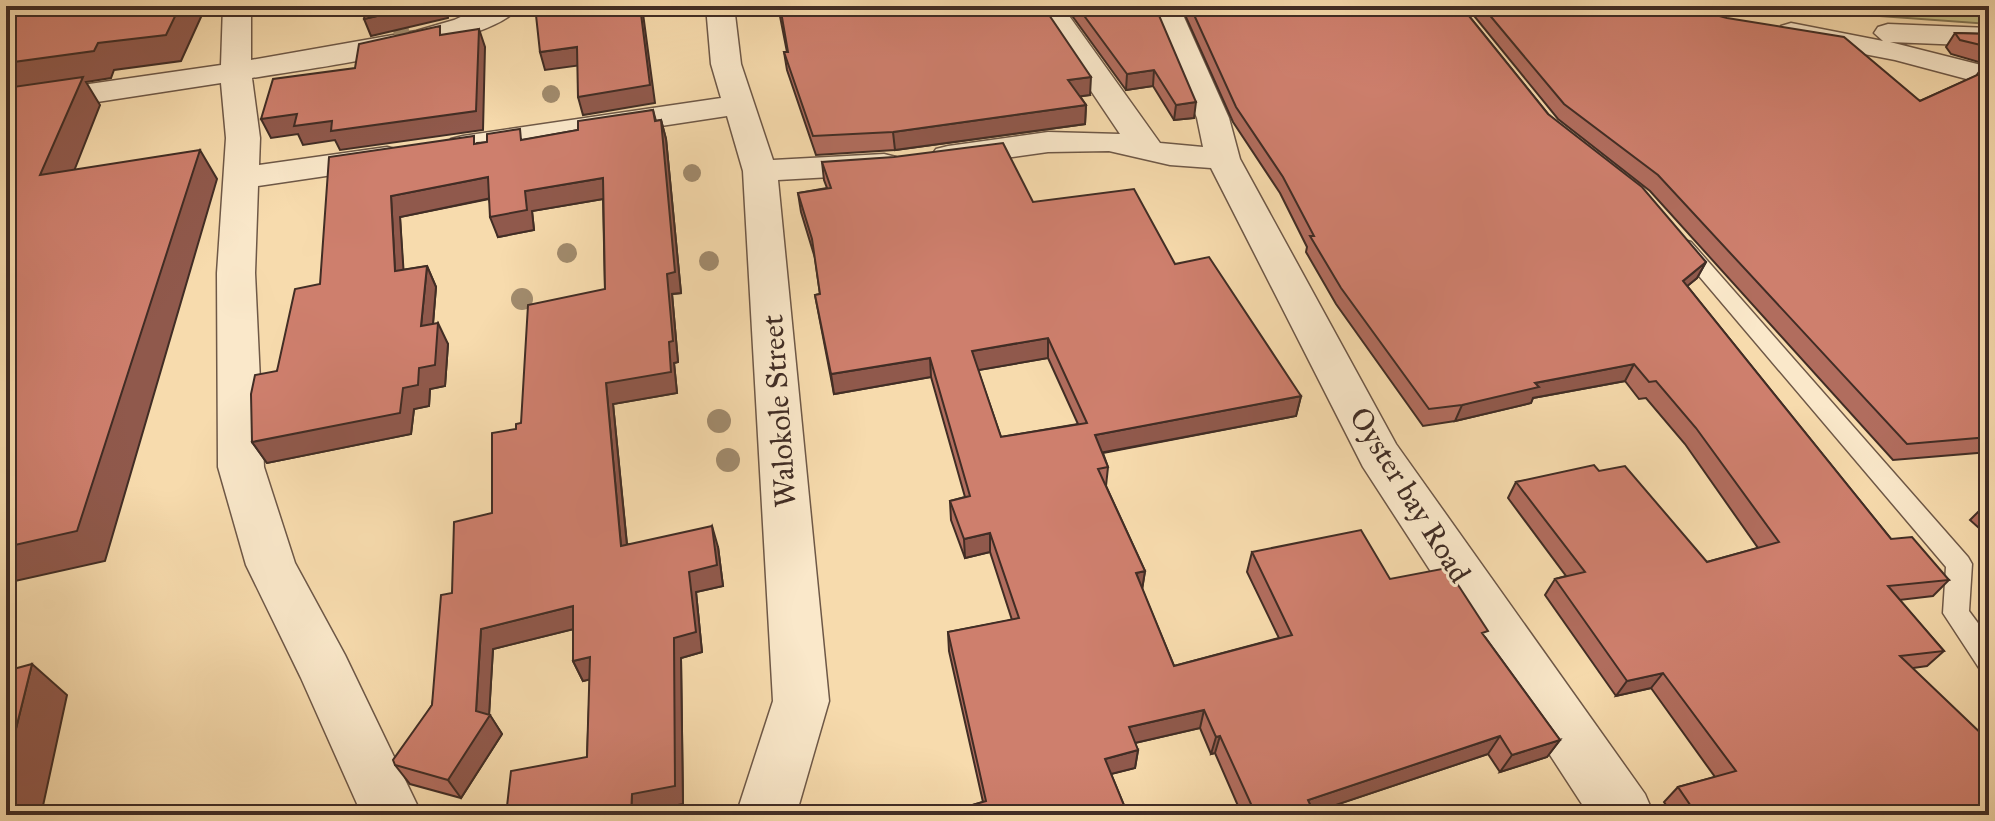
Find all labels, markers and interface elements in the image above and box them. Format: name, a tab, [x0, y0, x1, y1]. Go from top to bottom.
street label: Walokole Street	[754, 313, 804, 509]
street label: Oyster bay Road	[1342, 401, 1478, 589]

